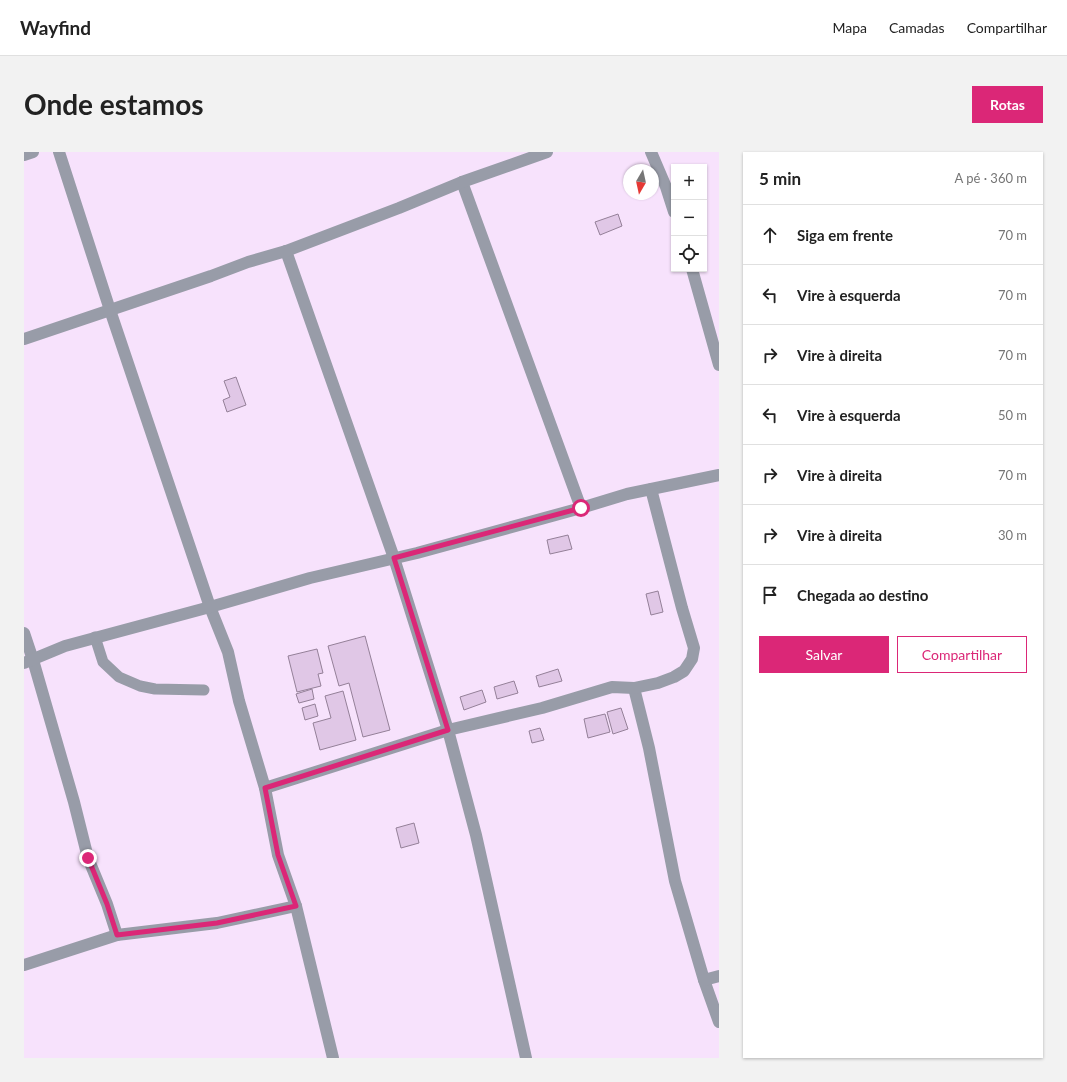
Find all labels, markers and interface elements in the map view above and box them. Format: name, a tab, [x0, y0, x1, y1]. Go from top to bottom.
text: Wayfind	[20, 16, 91, 39]
text: Mapa	[832, 19, 867, 36]
text: Camadas	[889, 19, 945, 36]
text: Compartilhar	[967, 19, 1047, 36]
button: Rotas	[972, 86, 1043, 123]
text: Onde estamos	[24, 87, 204, 121]
north arrow	[623, 164, 659, 200]
map controls	[671, 164, 707, 272]
button: +	[671, 164, 707, 200]
text: 5 min	[759, 168, 801, 189]
text: A pé · 360 m	[954, 170, 1027, 186]
button: −	[671, 200, 707, 236]
icon: ahead	[759, 224, 781, 246]
text: Siga em frente	[797, 226, 893, 244]
text: 70 m	[998, 227, 1027, 243]
button: locate	[671, 236, 707, 272]
icon: left	[759, 284, 781, 306]
text: Vire à esquerda	[797, 286, 901, 304]
text: 70 m	[998, 287, 1027, 303]
icon: right	[759, 344, 781, 366]
text: Vire à direita	[797, 346, 882, 364]
text: 70 m	[998, 347, 1027, 363]
icon: left	[759, 404, 781, 426]
text: Vire à esquerda	[797, 406, 901, 424]
text: 50 m	[998, 407, 1027, 423]
icon: right	[759, 464, 781, 486]
text: Vire à direita	[797, 466, 882, 484]
text: 70 m	[998, 467, 1027, 483]
route start	[572, 499, 590, 517]
icon: right	[759, 524, 781, 546]
text: Vire à direita	[797, 526, 882, 544]
text: 30 m	[998, 527, 1027, 543]
icon: arrive	[759, 584, 781, 606]
text: Chegada ao destino	[797, 586, 928, 604]
button: Salvar	[759, 636, 889, 673]
button: Compartilhar	[897, 636, 1027, 673]
route end	[79, 849, 97, 867]

